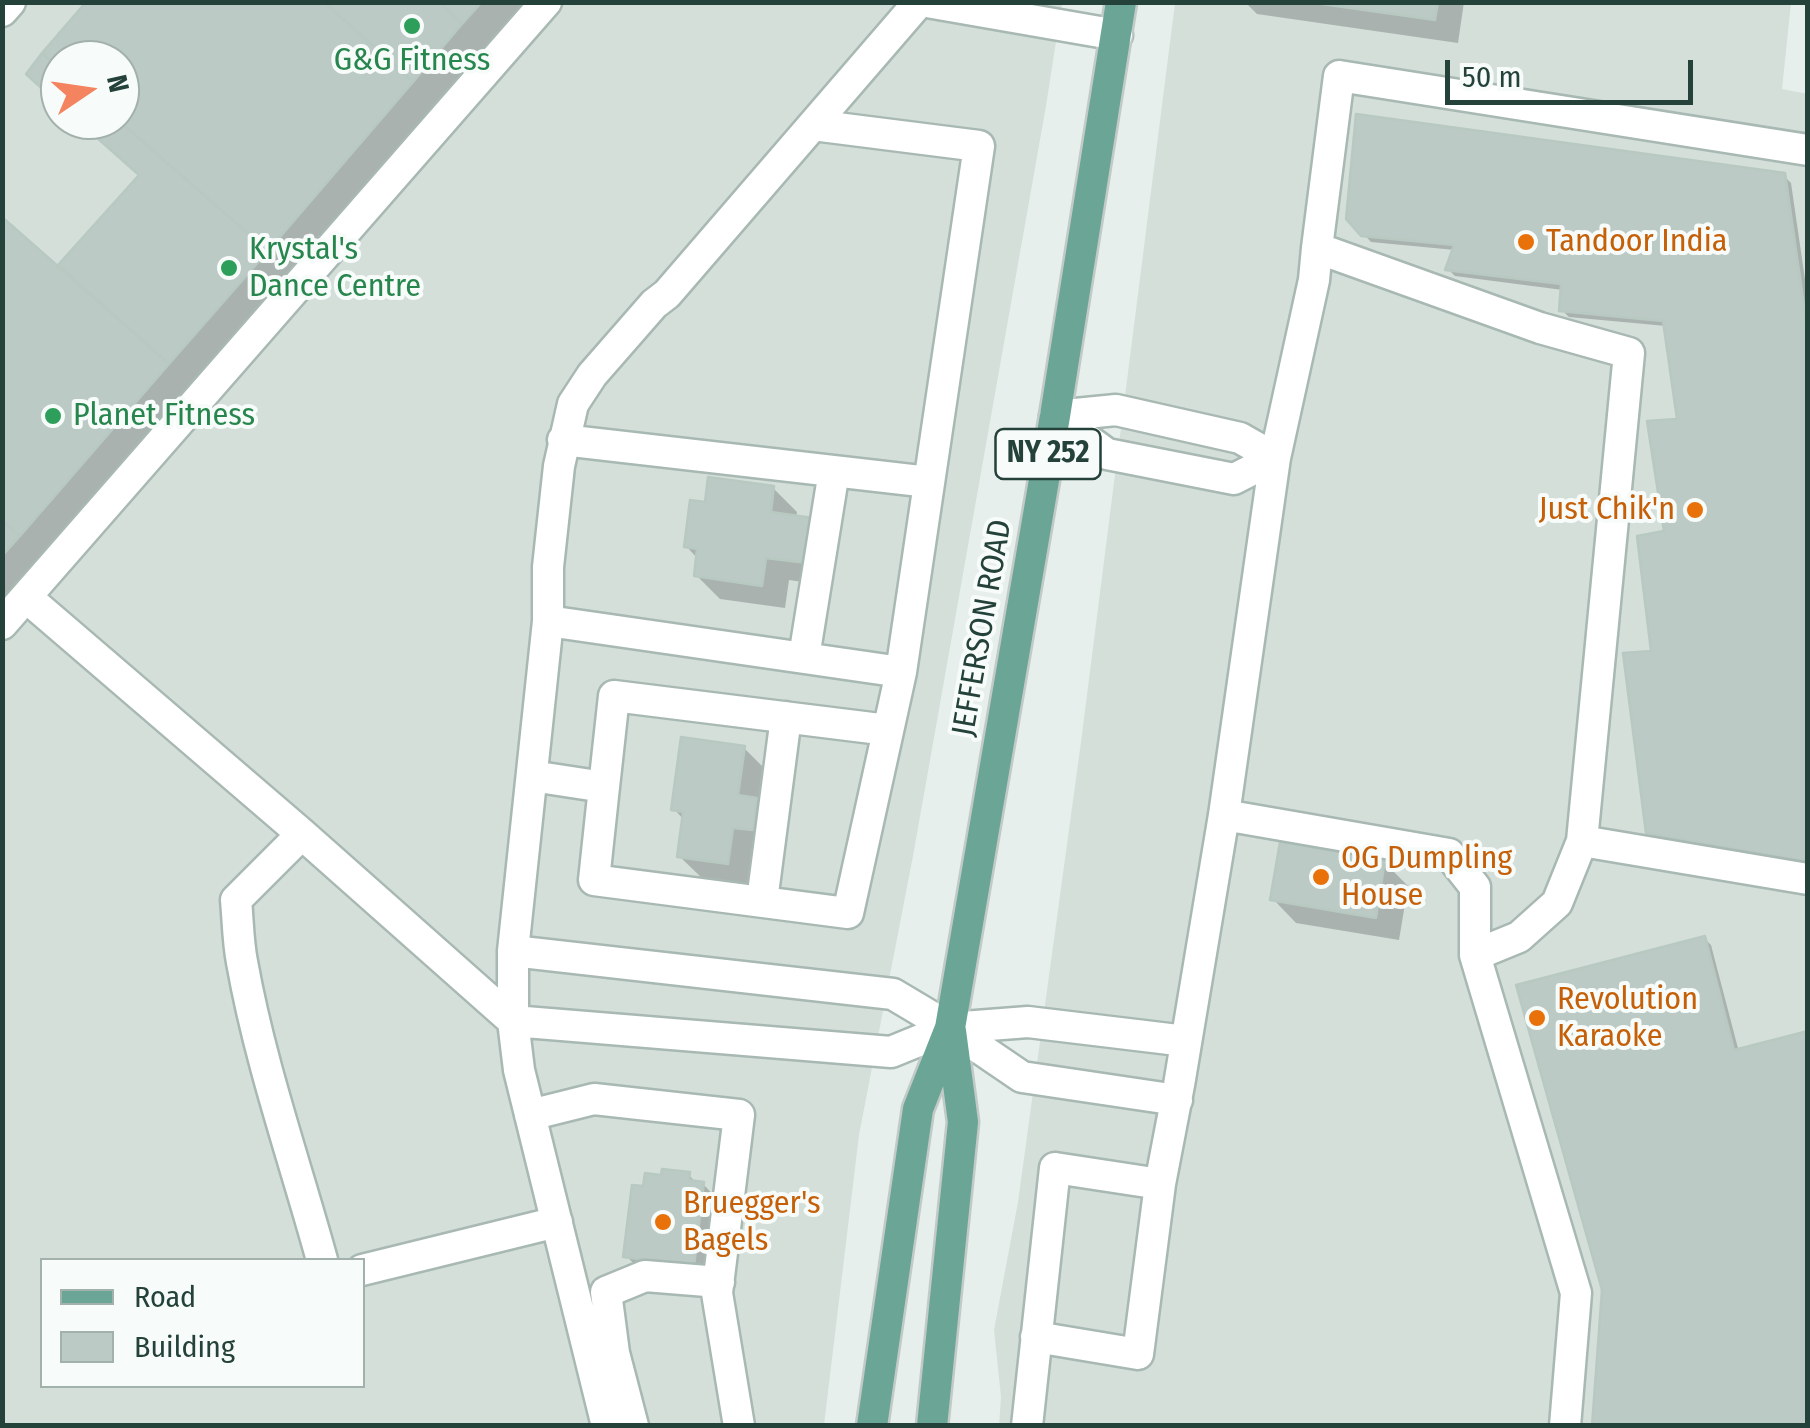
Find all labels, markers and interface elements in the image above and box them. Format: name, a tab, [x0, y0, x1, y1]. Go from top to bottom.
marker: G&G Fitness	[401, 15, 423, 37]
north arrow	[40, 40, 140, 140]
scale bar	[1450, 40, 1698, 102]
place label: G&G Fitness	[334, 42, 490, 80]
text: 50 m	[1462, 59, 1522, 95]
text: N	[100, 72, 136, 95]
place label: Tandoor India	[1546, 223, 1727, 261]
place label: Krystal's Dance Centre	[249, 231, 421, 306]
marker: Tandoor India	[1515, 231, 1537, 253]
marker: Krystal's Dance Centre	[218, 257, 240, 279]
place label: Planet Fitness	[73, 397, 255, 435]
marker: Planet Fitness	[42, 405, 64, 427]
road number: NY 252	[996, 429, 1100, 479]
place label: Just Chik'n	[1539, 491, 1675, 529]
marker: Just Chik'n	[1684, 499, 1706, 521]
street label: JEFFERSON ROAD	[945, 517, 1021, 739]
place label: OG Dumpling House	[1341, 840, 1512, 915]
marker: OG Dumpling House	[1310, 866, 1332, 888]
place label: Revolution Karaoke	[1557, 981, 1698, 1056]
marker: Revolution Karaoke	[1526, 1007, 1548, 1029]
place label: Bruegger's Bagels	[683, 1185, 821, 1260]
marker: Bruegger's Bagels	[652, 1211, 674, 1233]
legend	[40, 1258, 365, 1388]
text: Road	[134, 1279, 196, 1315]
text: Building	[134, 1329, 235, 1365]

